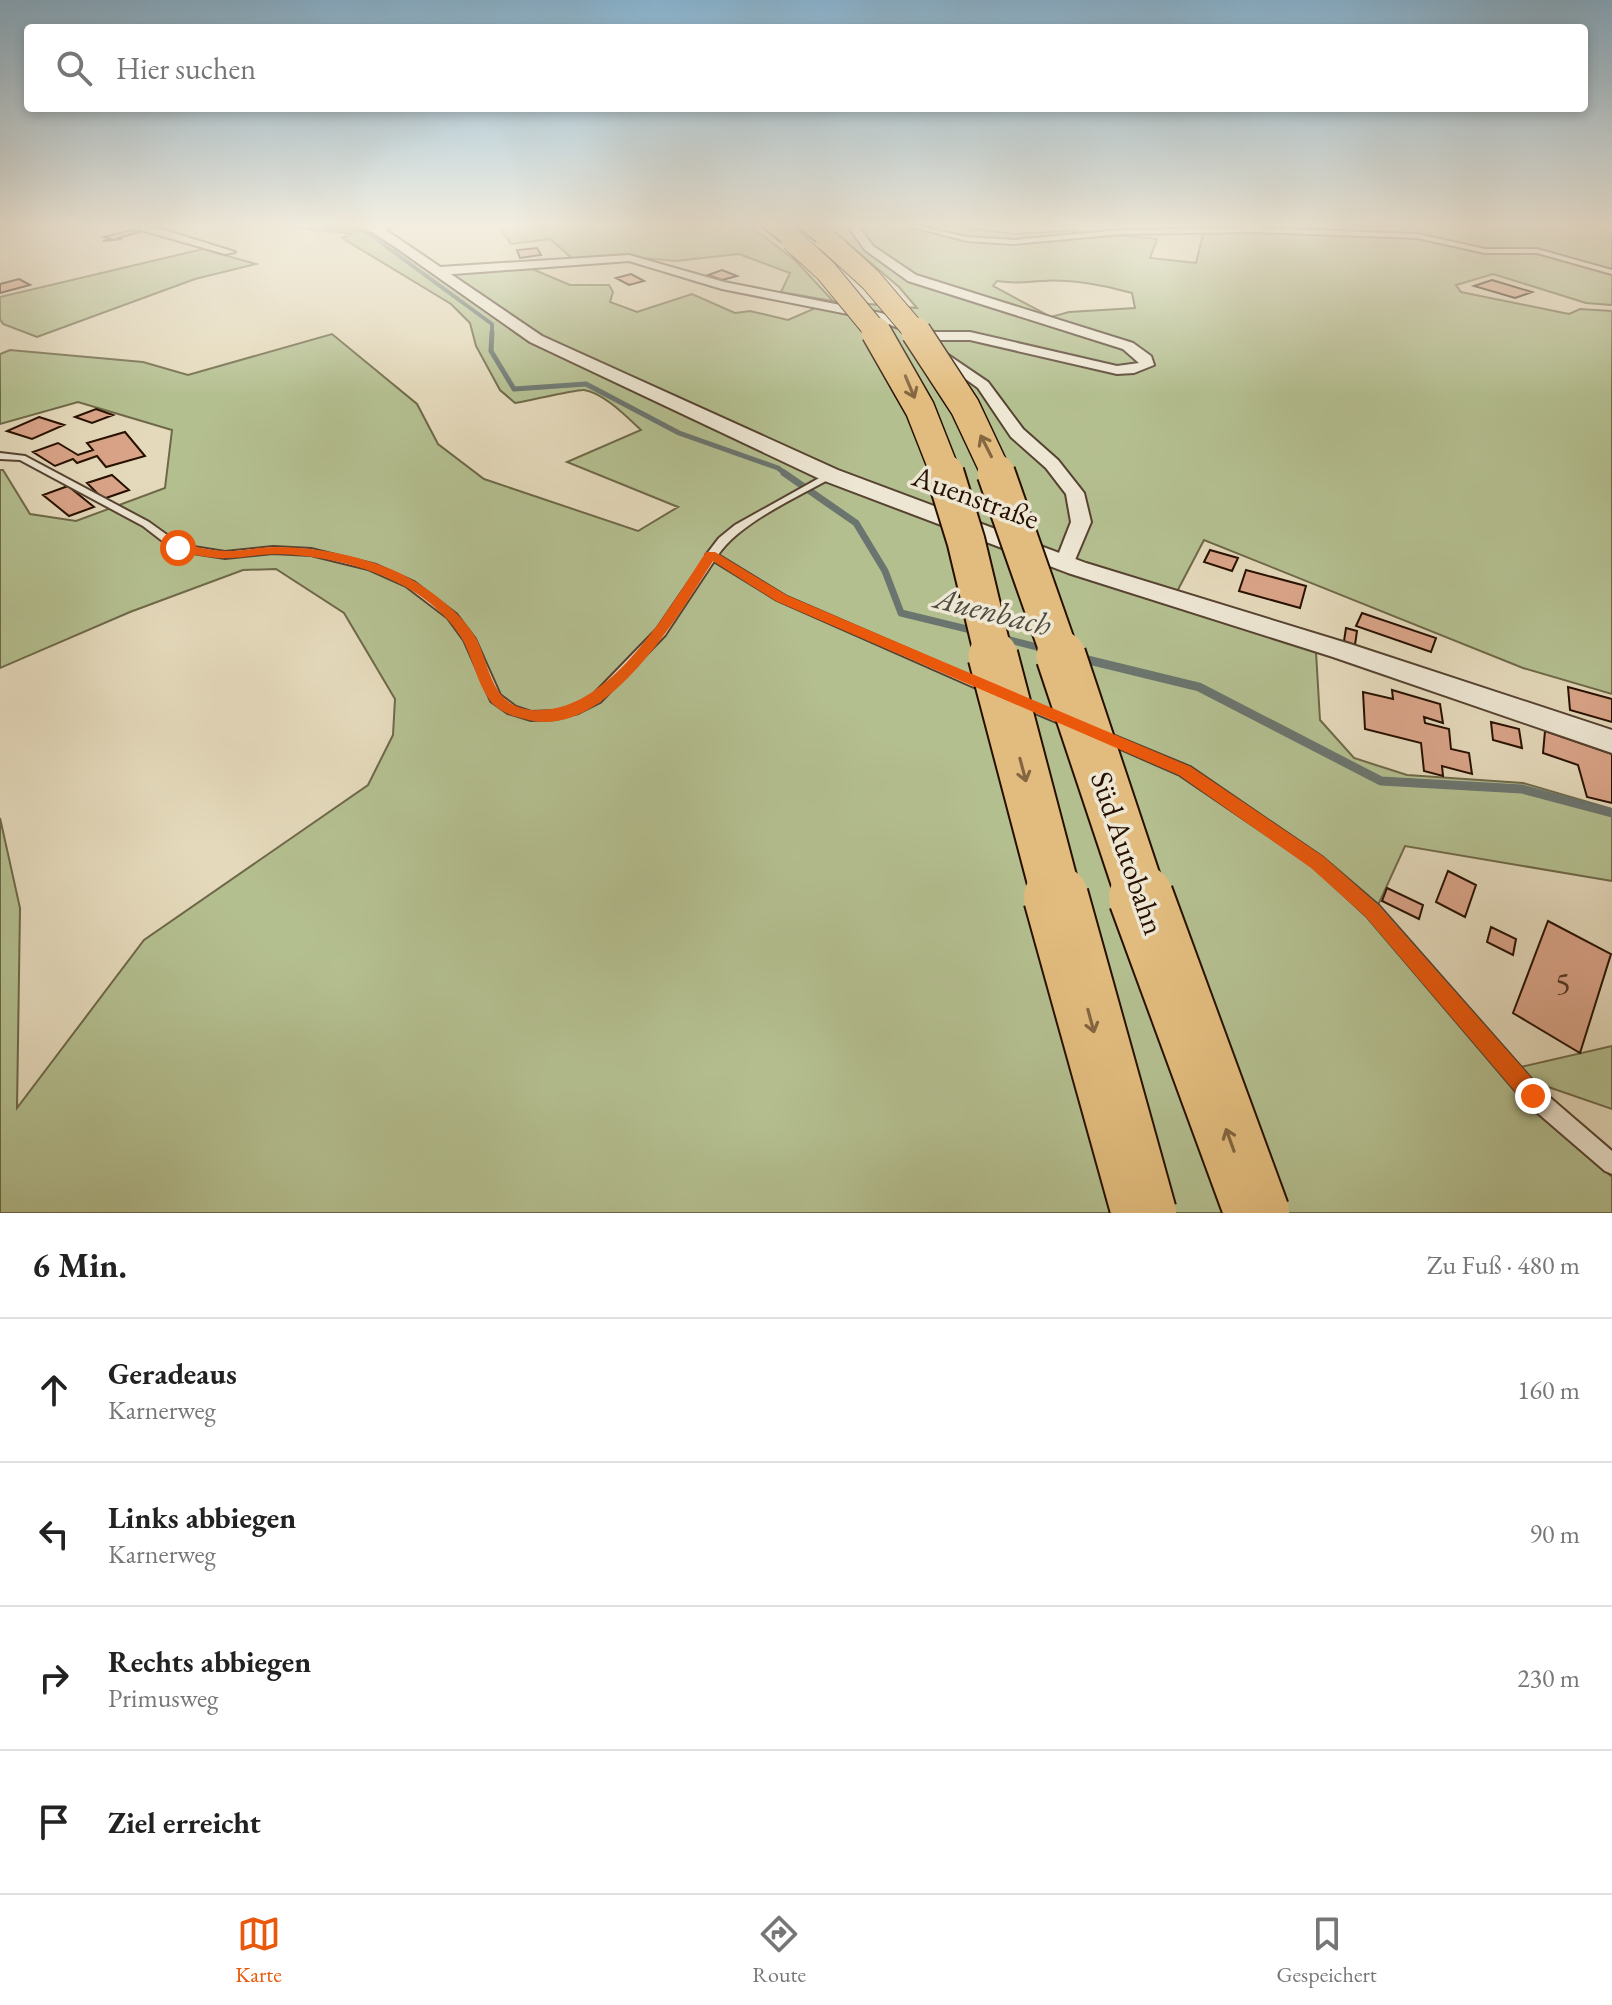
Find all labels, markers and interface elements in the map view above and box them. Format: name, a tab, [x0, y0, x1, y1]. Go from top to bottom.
search box	[24, 24, 1588, 112]
icon: search	[52, 46, 96, 90]
text: Hier suchen	[116, 49, 256, 88]
one-way arrow	[903, 374, 918, 399]
one-way arrow	[977, 434, 993, 458]
street label: Auenstraße	[906, 456, 1045, 538]
route start	[160, 530, 196, 566]
water label: Auenbach	[928, 576, 1056, 646]
one-way arrow	[1016, 756, 1031, 782]
street label: Süd Autobahn	[1082, 766, 1174, 940]
house number: 5	[1555, 962, 1571, 1004]
one-way arrow	[1084, 1007, 1099, 1033]
route end	[1515, 1078, 1551, 1114]
one-way arrow	[1222, 1128, 1236, 1152]
text: 6 Min.	[32, 1243, 127, 1287]
text: Zu Fuß · 480 m	[1427, 1248, 1580, 1282]
text: Geradeaus	[108, 1354, 237, 1393]
icon: ahead	[32, 1368, 76, 1412]
text: 160 m	[1517, 1373, 1580, 1407]
text: Karnerweg	[108, 1393, 216, 1427]
text: Links abbiegen	[108, 1498, 296, 1537]
icon: left	[32, 1512, 76, 1556]
text: 90 m	[1530, 1517, 1580, 1551]
text: Karnerweg	[108, 1537, 216, 1571]
text: Rechts abbiegen	[108, 1642, 311, 1681]
icon: right	[32, 1656, 76, 1700]
text: 230 m	[1517, 1661, 1580, 1695]
text: Primusweg	[108, 1681, 218, 1715]
icon: arrive	[32, 1800, 76, 1844]
text: Ziel erreicht	[108, 1803, 261, 1842]
tab: Karte	[235, 1912, 282, 1989]
tab: Route	[752, 1912, 806, 1989]
tab: Gespeichert	[1276, 1912, 1377, 1989]

